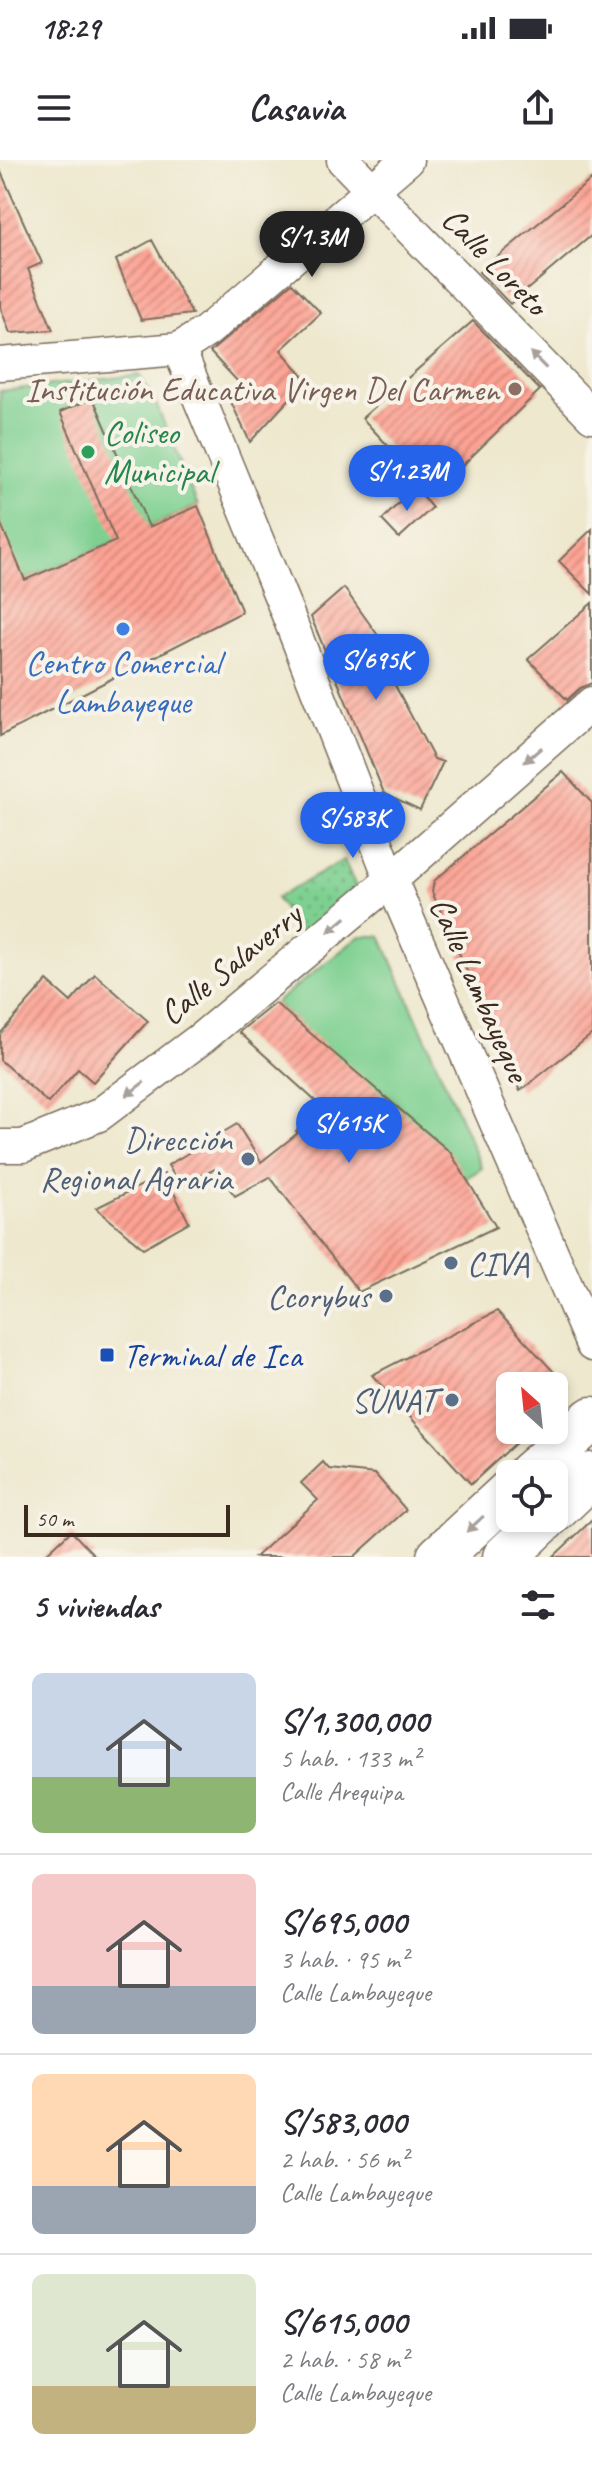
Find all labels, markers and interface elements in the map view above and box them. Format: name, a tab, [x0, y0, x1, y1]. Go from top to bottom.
text: 18:29	[40, 9, 100, 47]
text: Casavia	[248, 85, 344, 131]
icon: menu	[32, 86, 76, 130]
icon: share	[516, 86, 560, 130]
street label: Calle Loreto	[433, 198, 560, 327]
pin: S/1.3M	[247, 211, 377, 279]
text: S/1.3M	[278, 220, 346, 253]
one-way arrow	[529, 351, 548, 370]
place label: Institución Educativa Virgen Del Carmen	[25, 368, 501, 411]
marker: Institución Educativa Virgen Del Carmen	[506, 380, 524, 398]
place label: Coliseo Municipal	[104, 411, 220, 493]
marker: Coliseo Municipal	[79, 443, 97, 461]
pin: S/1.23M	[333, 445, 481, 513]
text: S/1.23M	[367, 454, 447, 487]
marker: Centro Comercial Lambayeque	[114, 620, 132, 638]
pin: S/695K	[311, 634, 441, 702]
place label: Centro Comercial Lambayeque	[25, 641, 227, 723]
text: S/695K	[341, 643, 411, 676]
one-way arrow	[524, 745, 543, 763]
pin: S/583K	[288, 792, 418, 860]
text: S/583K	[318, 801, 388, 834]
street label: Calle Lambayeque	[420, 890, 541, 1091]
street label: Calle Salaverry	[150, 892, 312, 1034]
one-way arrow	[327, 916, 347, 933]
one-way arrow	[125, 1080, 145, 1096]
pin: S/615K	[284, 1097, 414, 1165]
text: S/615K	[314, 1106, 384, 1139]
place label: Dirección Regional Agraria	[40, 1118, 234, 1200]
marker: Dirección Regional Agraria	[239, 1150, 257, 1168]
place label: CIVA	[467, 1242, 530, 1285]
marker: CIVA	[442, 1254, 460, 1272]
place label: Ccorybus	[267, 1275, 372, 1318]
marker: Ccorybus	[377, 1287, 395, 1305]
place label: Terminal de Ica	[123, 1334, 304, 1377]
marker: Terminal de Ica	[98, 1346, 116, 1364]
north arrow	[496, 1372, 568, 1444]
map controls	[496, 1372, 568, 1532]
place label: SUNAT	[352, 1379, 444, 1422]
marker: SUNAT	[443, 1391, 461, 1409]
button: locate	[496, 1460, 568, 1532]
scale bar	[24, 1501, 230, 1537]
text: 50 m	[36, 1505, 73, 1533]
one-way arrow	[465, 1515, 484, 1533]
icon: filters	[516, 1583, 560, 1627]
text: 5 viviendas	[32, 1584, 159, 1627]
text: S/1,300,000	[280, 1699, 429, 1742]
icon: home	[96, 1705, 192, 1801]
text: 5 hab. · 133 m²	[280, 1742, 420, 1775]
text: Calle Arequipa	[280, 1775, 403, 1808]
text: S/695,000	[280, 1900, 406, 1943]
icon: home	[96, 1906, 192, 2002]
text: 3 hab. · 95 m²	[280, 1943, 408, 1976]
text: Calle Lambayeque	[280, 1976, 431, 2009]
text: S/583,000	[280, 2100, 406, 2143]
icon: home	[96, 2106, 192, 2202]
text: 2 hab. · 56 m²	[280, 2143, 408, 2176]
text: Calle Lambayeque	[280, 2176, 431, 2209]
text: S/615,000	[280, 2300, 407, 2343]
icon: home	[96, 2306, 192, 2402]
text: 2 hab. · 58 m²	[280, 2343, 408, 2376]
text: Calle Lambayeque	[280, 2376, 431, 2409]

